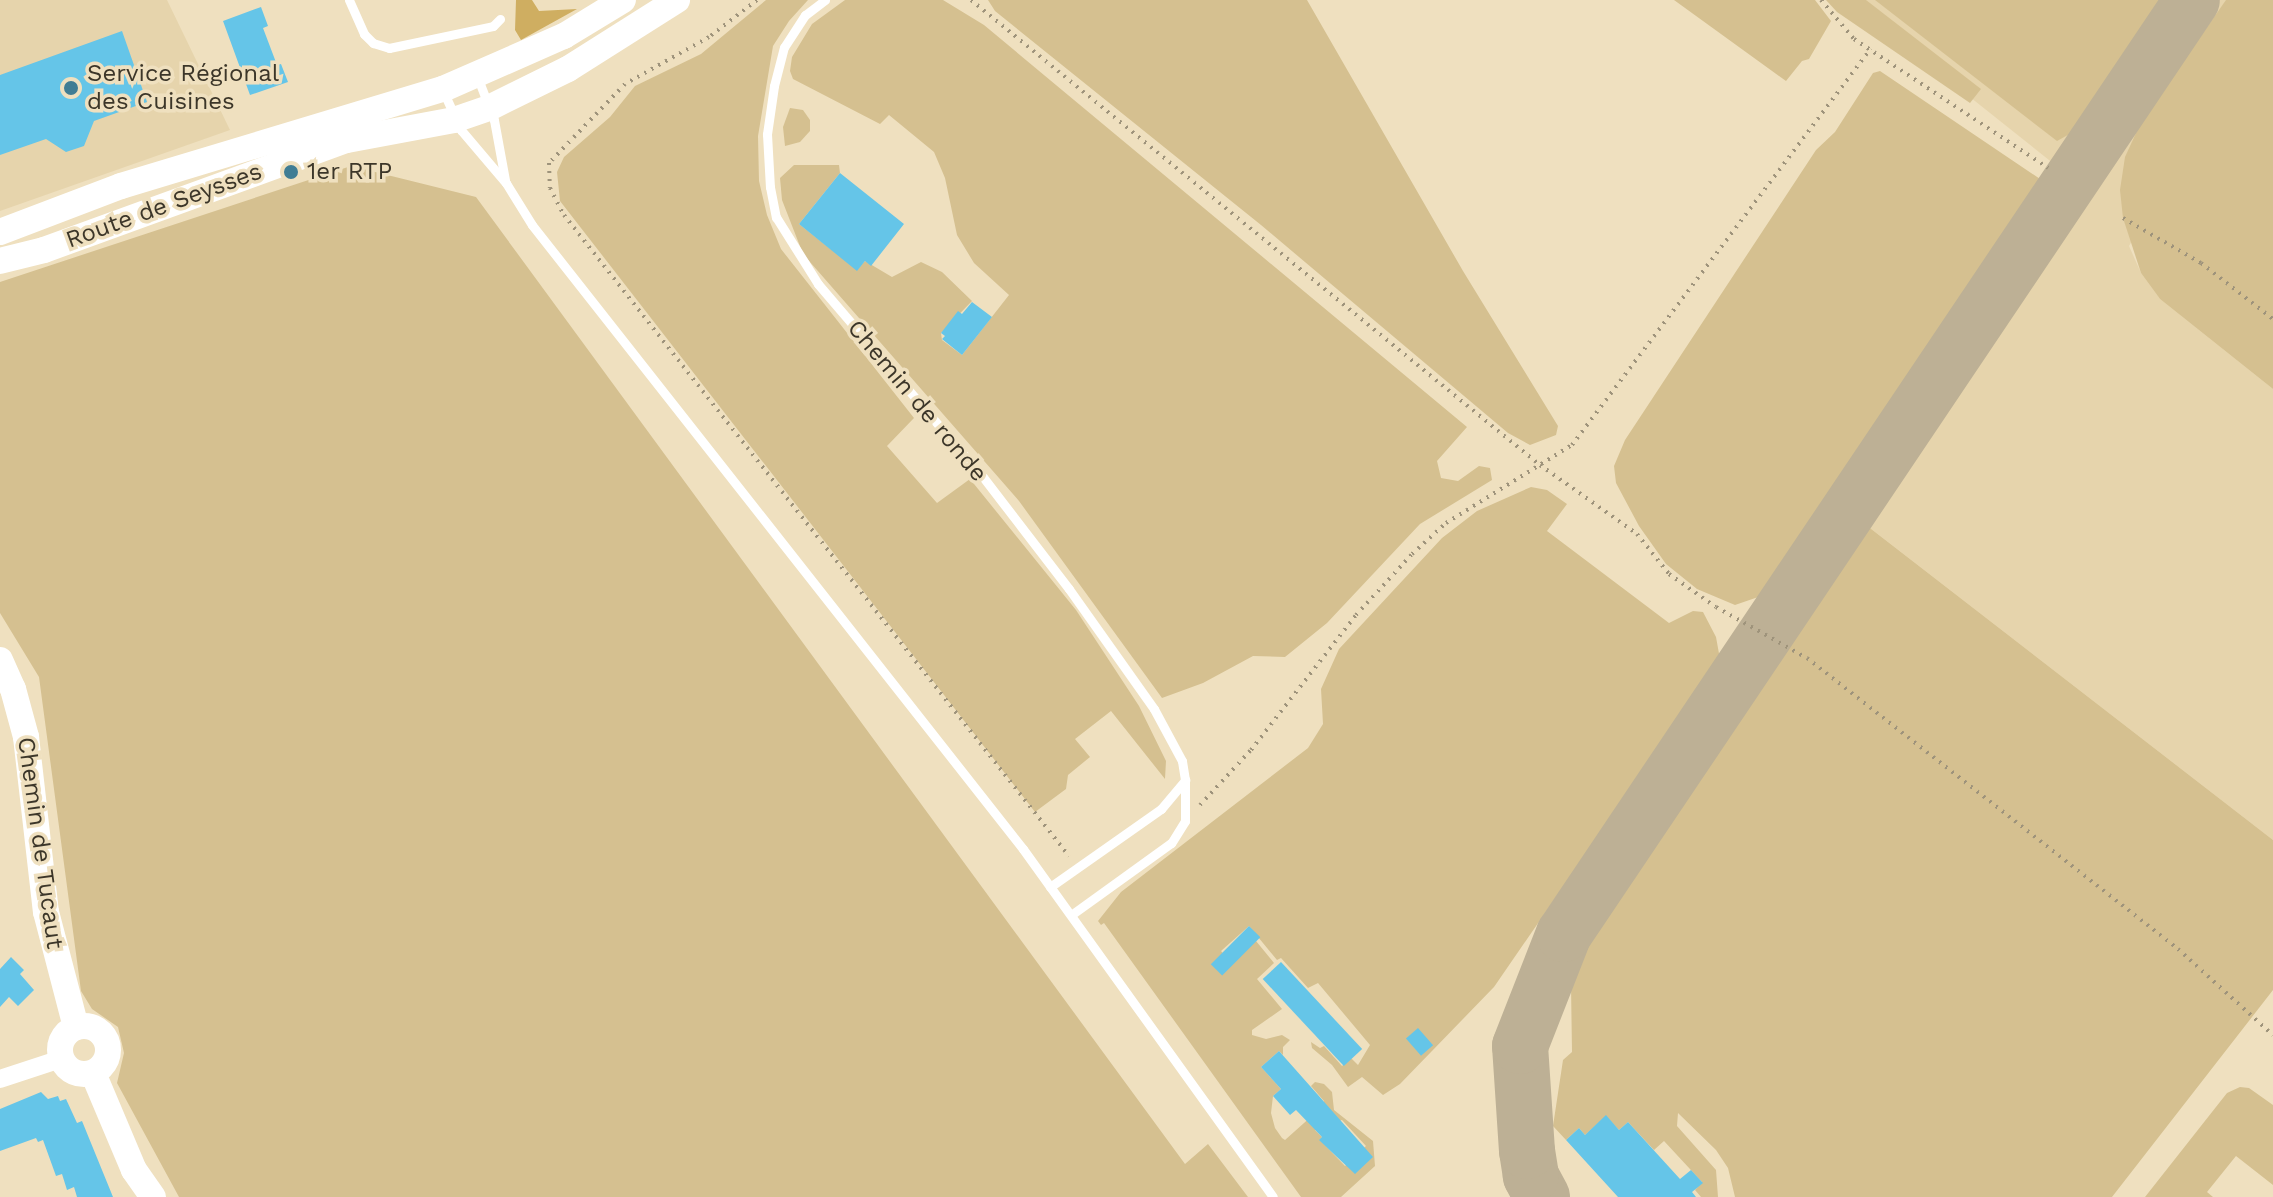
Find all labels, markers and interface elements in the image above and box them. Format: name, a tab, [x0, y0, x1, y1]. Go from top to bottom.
place label: Service Régional des Cuisines	[87, 60, 279, 116]
marker: Service Régional des Cuisines	[62, 79, 80, 97]
street label: Route de Seysses	[62, 157, 266, 255]
place label: 1er RTP	[307, 158, 393, 186]
marker: 1er RTP	[282, 163, 300, 181]
street label: Chemin de ronde	[841, 314, 993, 488]
street label: Chemin de Tucaut	[11, 735, 69, 951]

